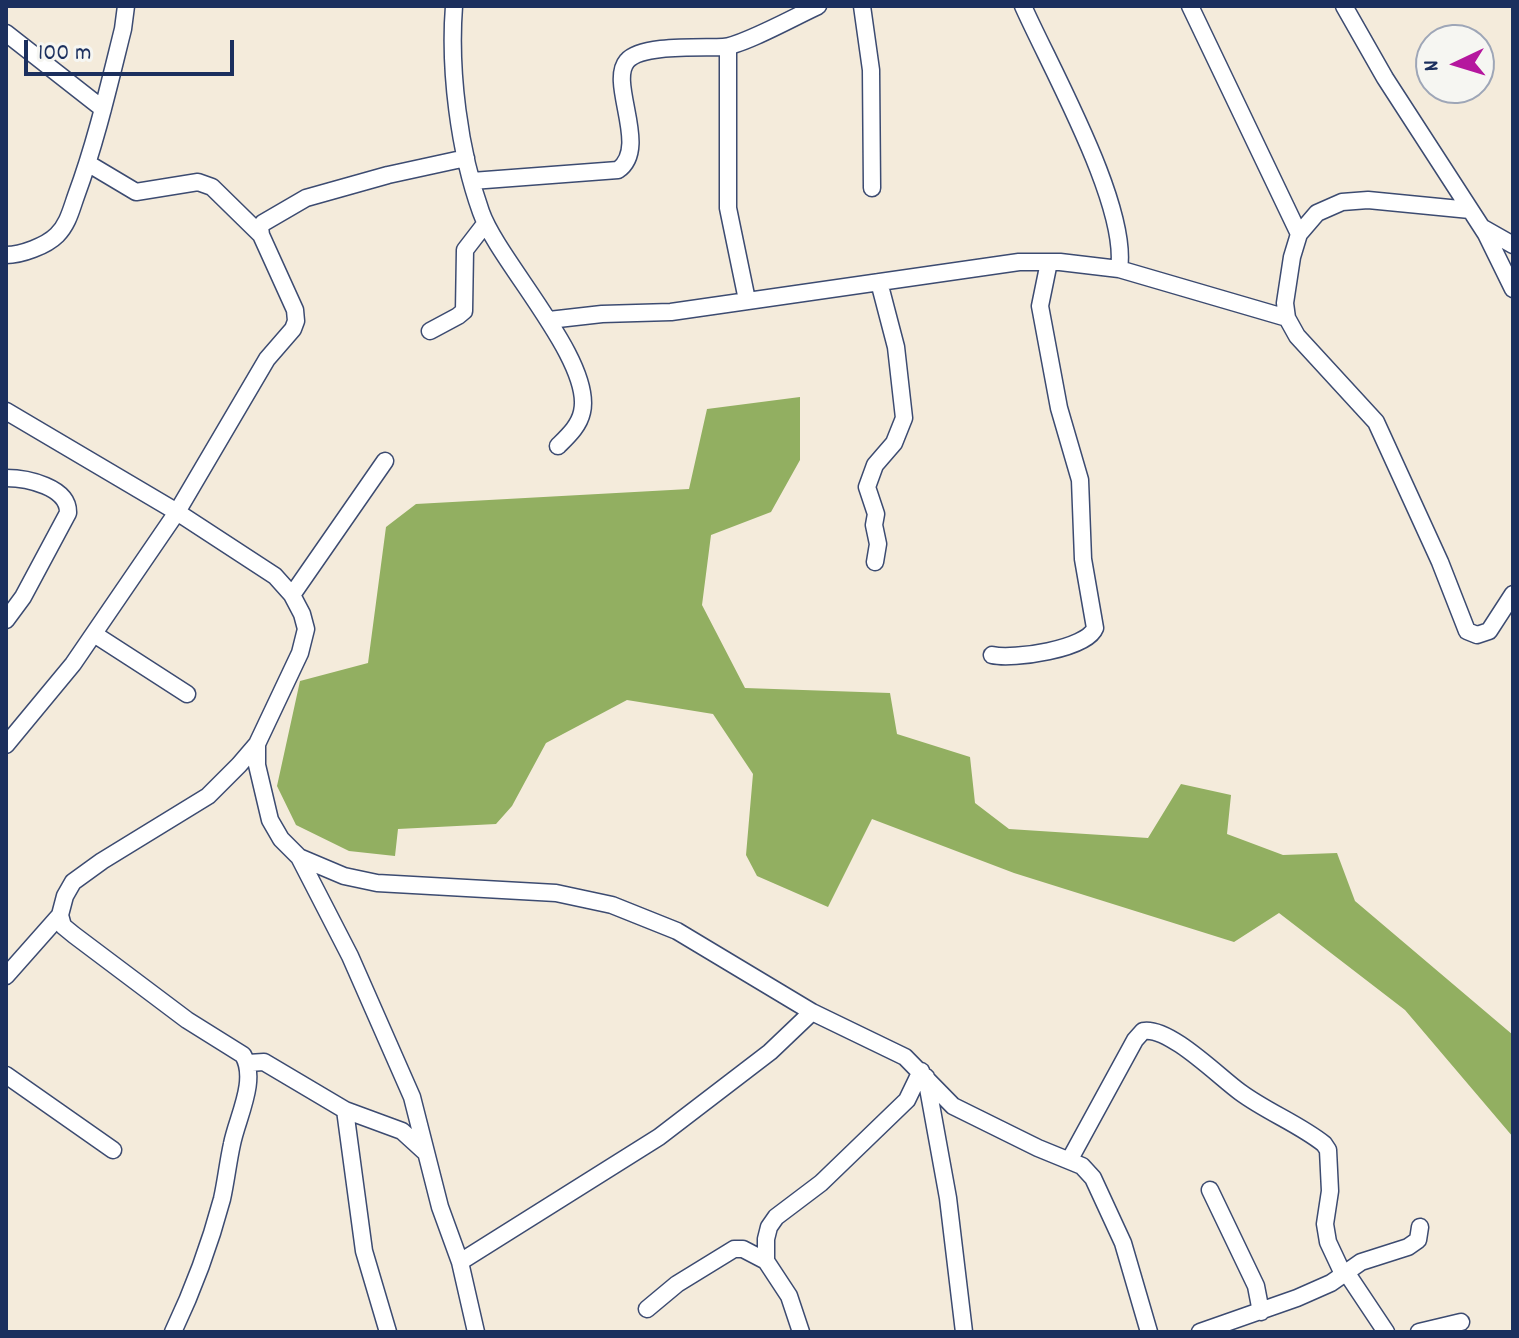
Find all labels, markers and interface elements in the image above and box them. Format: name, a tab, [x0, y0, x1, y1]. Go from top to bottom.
scale bar	[28, 24, 238, 74]
north arrow	[1415, 24, 1495, 104]
text: 100 m	[38, 37, 91, 71]
text: N	[1417, 59, 1448, 72]

